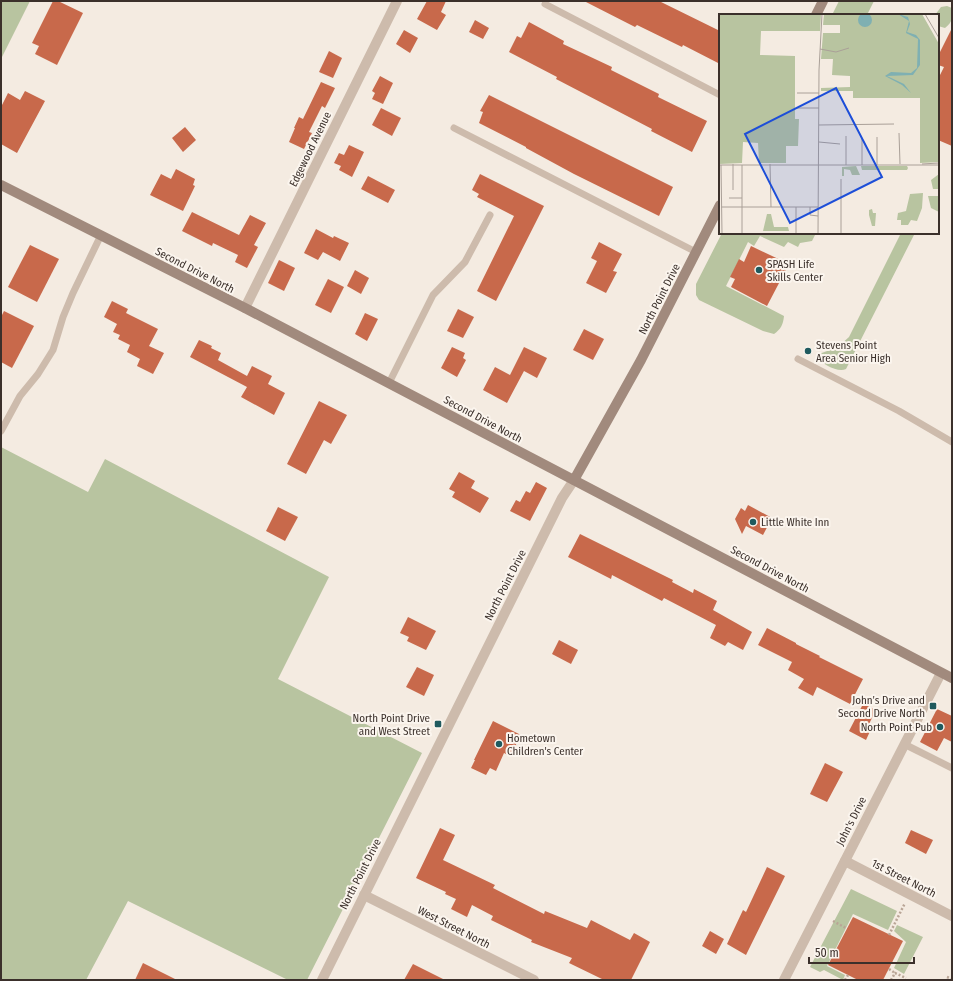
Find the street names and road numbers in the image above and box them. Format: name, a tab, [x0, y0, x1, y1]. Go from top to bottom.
street label: Edgewood Avenue	[287, 110, 334, 189]
street label: Second Drive North	[153, 245, 236, 296]
street label: North Point Drive	[636, 262, 683, 337]
street label: Second Drive North	[441, 393, 524, 446]
street label: Second Drive North	[728, 543, 811, 596]
street label: North Point Drive	[482, 548, 529, 623]
street label: John's Drive	[834, 795, 869, 848]
street label: North Point Drive	[337, 837, 384, 912]
street label: 1st Street North	[869, 857, 938, 900]
street label: West Street North	[415, 904, 492, 951]

